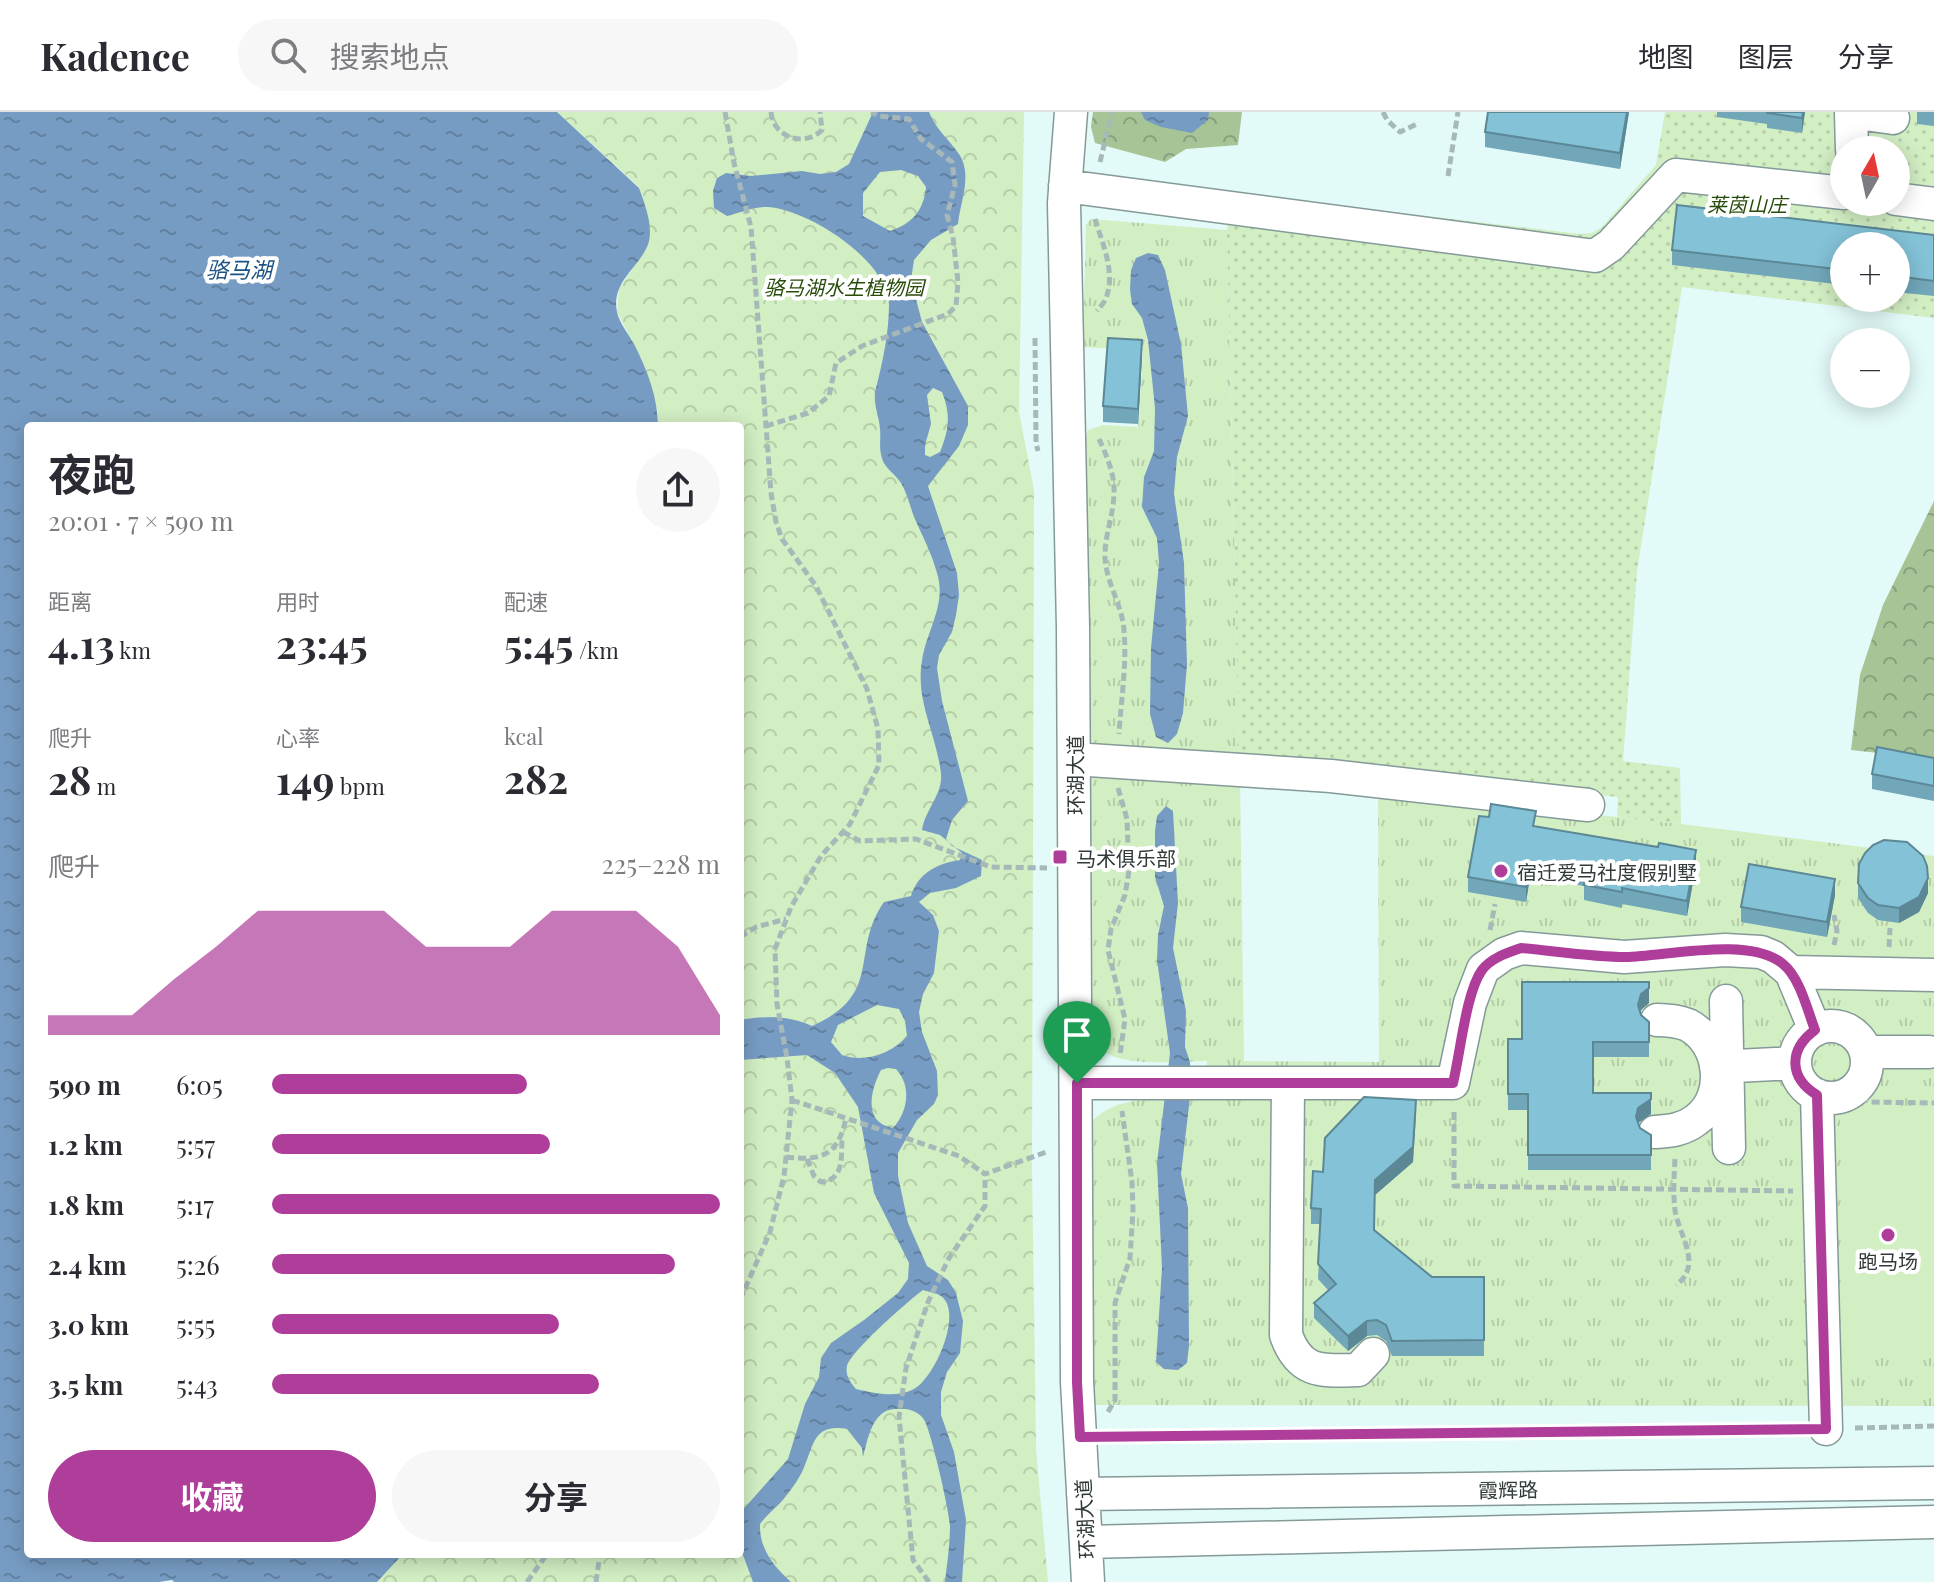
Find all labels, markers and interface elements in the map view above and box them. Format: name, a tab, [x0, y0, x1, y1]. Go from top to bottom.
search box	[238, 19, 798, 91]
text: Kadence	[40, 30, 190, 81]
icon: search	[266, 33, 310, 77]
text: 搜索地点	[330, 36, 450, 76]
text: 地图	[1638, 37, 1694, 74]
text: 图层	[1738, 37, 1794, 74]
text: 分享	[1838, 37, 1894, 74]
north arrow	[1830, 136, 1910, 216]
map controls	[1830, 136, 1910, 408]
park label: 莱茵山庄	[1707, 190, 1790, 217]
button: +	[1830, 232, 1910, 312]
water label: 骆马湖	[206, 254, 275, 284]
park label: 骆马湖水生植物园	[764, 273, 927, 300]
button: −	[1830, 328, 1910, 408]
text: 夜跑	[48, 443, 136, 502]
button: share	[636, 448, 720, 532]
text: 20:01 · 7 × 590 m	[48, 503, 234, 538]
text: 距离	[48, 586, 92, 616]
text: 用时	[276, 586, 320, 616]
text: 配速	[504, 586, 548, 616]
text: 4.13	[48, 616, 115, 669]
text: 23:45	[276, 616, 368, 669]
text: 5:45	[504, 616, 573, 669]
text: km	[115, 635, 151, 665]
text: /km	[573, 635, 619, 665]
text: kcal	[504, 721, 543, 751]
text: 爬升	[48, 722, 92, 752]
text: 心率	[276, 722, 320, 752]
street label: 环湖大道	[1061, 735, 1088, 815]
text: 282	[504, 751, 568, 804]
text: 28	[48, 752, 91, 805]
text: 149	[276, 752, 335, 805]
text: m	[91, 771, 116, 801]
text: bpm	[335, 771, 385, 801]
place label: 马术俱乐部	[1076, 844, 1176, 871]
text: 225–228 m	[601, 846, 720, 881]
text: 爬升	[48, 848, 100, 883]
marker: 马术俱乐部	[1051, 848, 1069, 866]
place label: 宿迁爱马社度假别墅	[1517, 858, 1697, 885]
marker: 宿迁爱马社度假别墅	[1492, 862, 1510, 880]
pin	[1043, 1001, 1111, 1083]
icon: arrive	[1055, 1013, 1099, 1057]
text: 590 m	[48, 1067, 121, 1102]
text: 6:05	[176, 1067, 223, 1102]
text: 1.2 km	[48, 1127, 123, 1162]
text: 5:57	[176, 1127, 215, 1162]
text: 1.8 km	[48, 1187, 124, 1222]
text: 5:17	[176, 1187, 214, 1222]
marker: 跑马场	[1879, 1226, 1897, 1244]
text: 2.4 km	[48, 1247, 127, 1282]
text: 5:26	[176, 1247, 220, 1282]
place label: 跑马场	[1858, 1247, 1918, 1274]
text: 3.0 km	[48, 1307, 129, 1342]
text: 5:55	[176, 1307, 215, 1342]
text: 3.5 km	[48, 1367, 123, 1402]
text: 5:43	[176, 1367, 218, 1402]
button: 收藏	[48, 1450, 376, 1542]
button: 分享	[392, 1450, 720, 1542]
street label: 霞辉路	[1478, 1475, 1538, 1503]
street label: 环湖大道	[1068, 1478, 1100, 1560]

